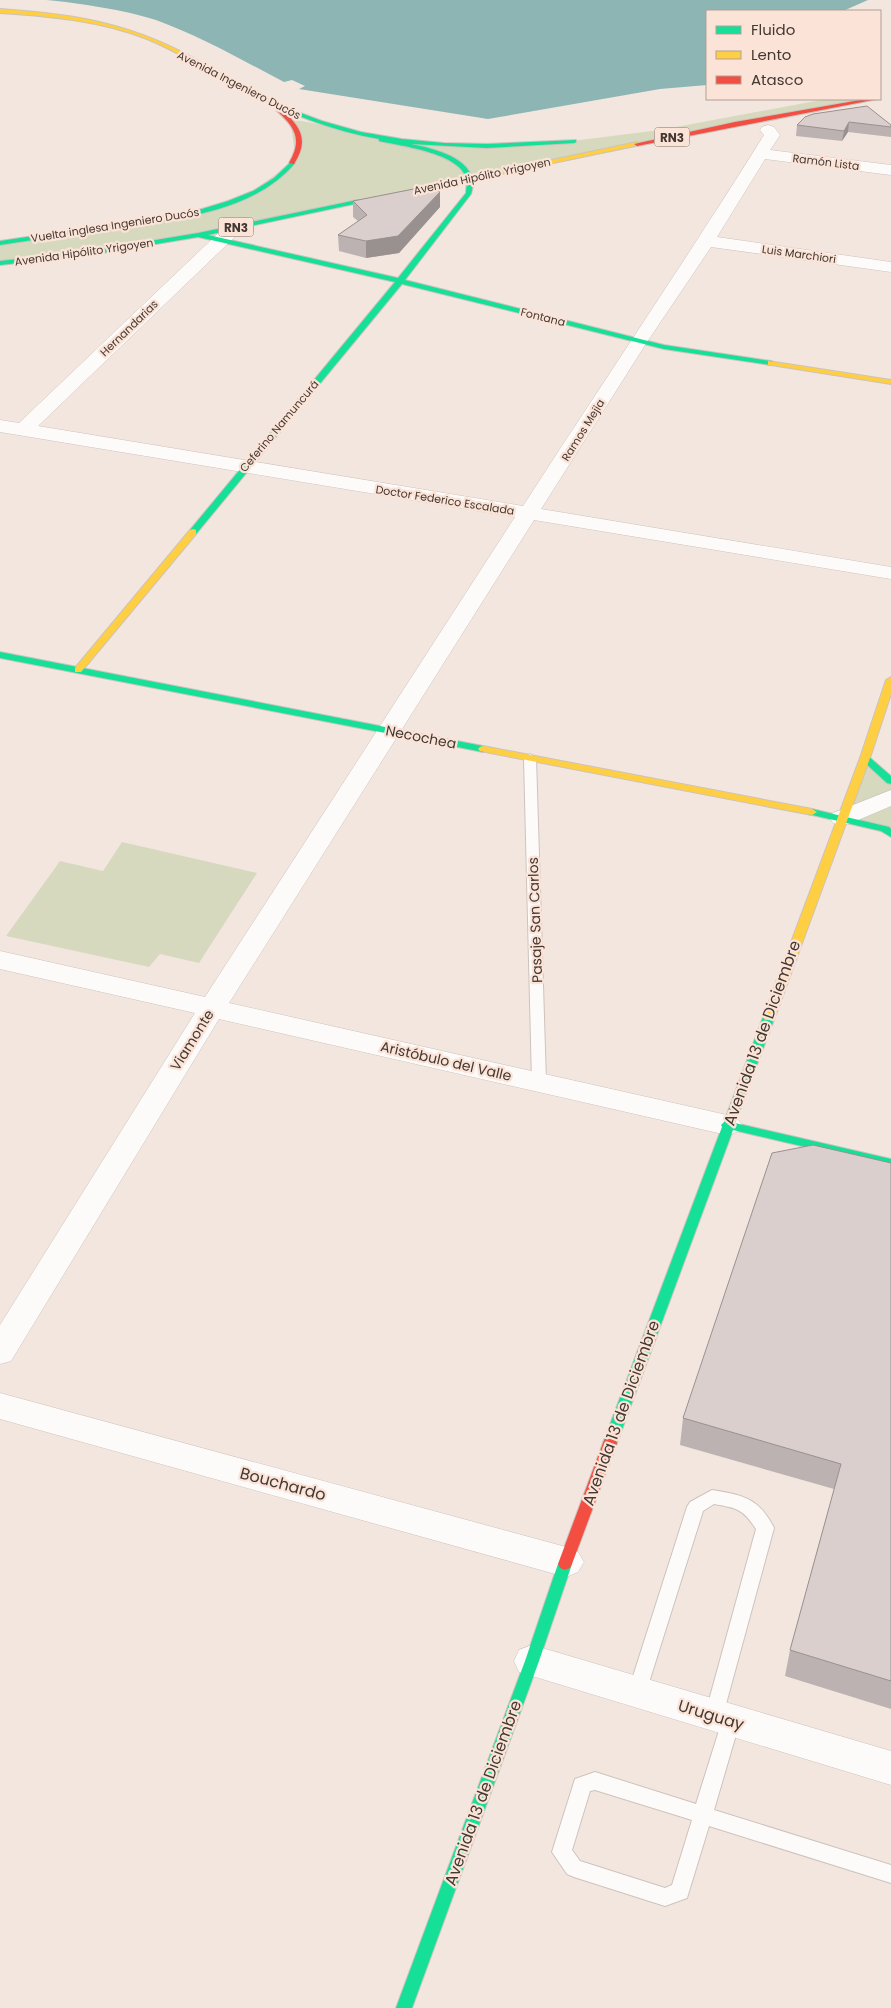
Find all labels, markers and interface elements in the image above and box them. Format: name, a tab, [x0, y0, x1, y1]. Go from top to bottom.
legend	[706, 10, 881, 100]
text: Fluido	[751, 19, 795, 40]
text: Lento	[751, 44, 791, 65]
street label: Avenida Ingeniero Ducós	[174, 47, 304, 123]
text: Atasco	[751, 69, 803, 90]
road number: RN3	[654, 128, 690, 146]
street label: Ramón Lista	[792, 150, 860, 174]
street label: Avenida Hipólito Yrigoyen	[412, 154, 552, 198]
street label: Vuelta inglesa Ingeniero Ducós	[30, 204, 201, 246]
road number: RN3	[218, 218, 254, 236]
street label: Avenida Hipólito Yrigoyen	[14, 234, 154, 270]
street label: Luis Marchiori	[761, 241, 837, 267]
street label: Hernandarias	[96, 296, 162, 360]
street label: Fontana	[519, 304, 567, 330]
street label: Ceferino Namuncurá	[236, 377, 322, 475]
street label: Ramos Mejia	[558, 396, 608, 464]
street label: Doctor Federico Escalada	[375, 481, 515, 519]
street label: Necochea	[384, 720, 458, 754]
street label: Pasaje San Carlos	[523, 857, 547, 983]
street label: Avenida 13 de Diciembre	[718, 937, 806, 1129]
street label: Viamonte	[165, 1005, 219, 1074]
street label: Aristóbulo del Valle	[379, 1036, 514, 1086]
street label: Avenida 13 de Diciembre	[577, 1317, 665, 1509]
street label: Bouchardo	[237, 1461, 329, 1507]
street label: Uruguay	[675, 1694, 747, 1736]
street label: Avenida 13 de Diciembre	[439, 1697, 527, 1889]

